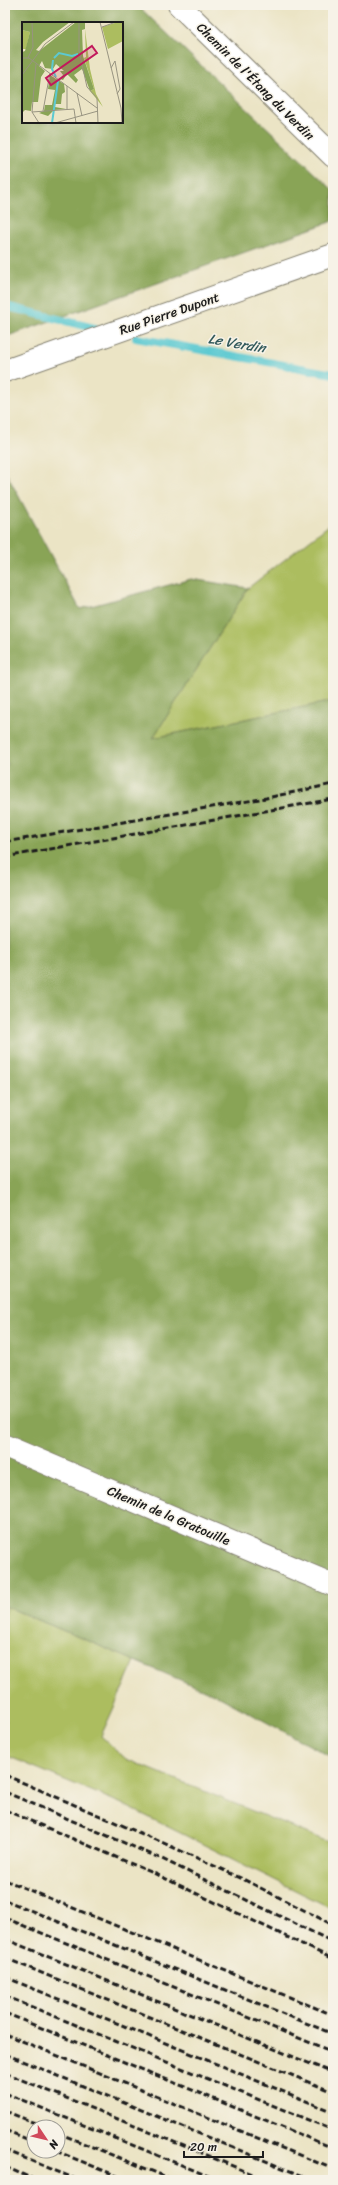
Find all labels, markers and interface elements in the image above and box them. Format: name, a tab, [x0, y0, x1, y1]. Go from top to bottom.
street label: Chemin de l'Étang du Verdin	[191, 17, 320, 146]
inset map	[22, 22, 123, 123]
street label: Rue Pierre Dupont	[116, 285, 223, 341]
water label: Le Verdin	[206, 326, 269, 361]
street label: Chemin de la Gratouille	[104, 1479, 234, 1552]
north arrow	[26, 2119, 66, 2159]
scale bar	[184, 2133, 263, 2159]
text: N	[44, 2135, 64, 2153]
text: 20 m	[190, 2136, 217, 2158]

